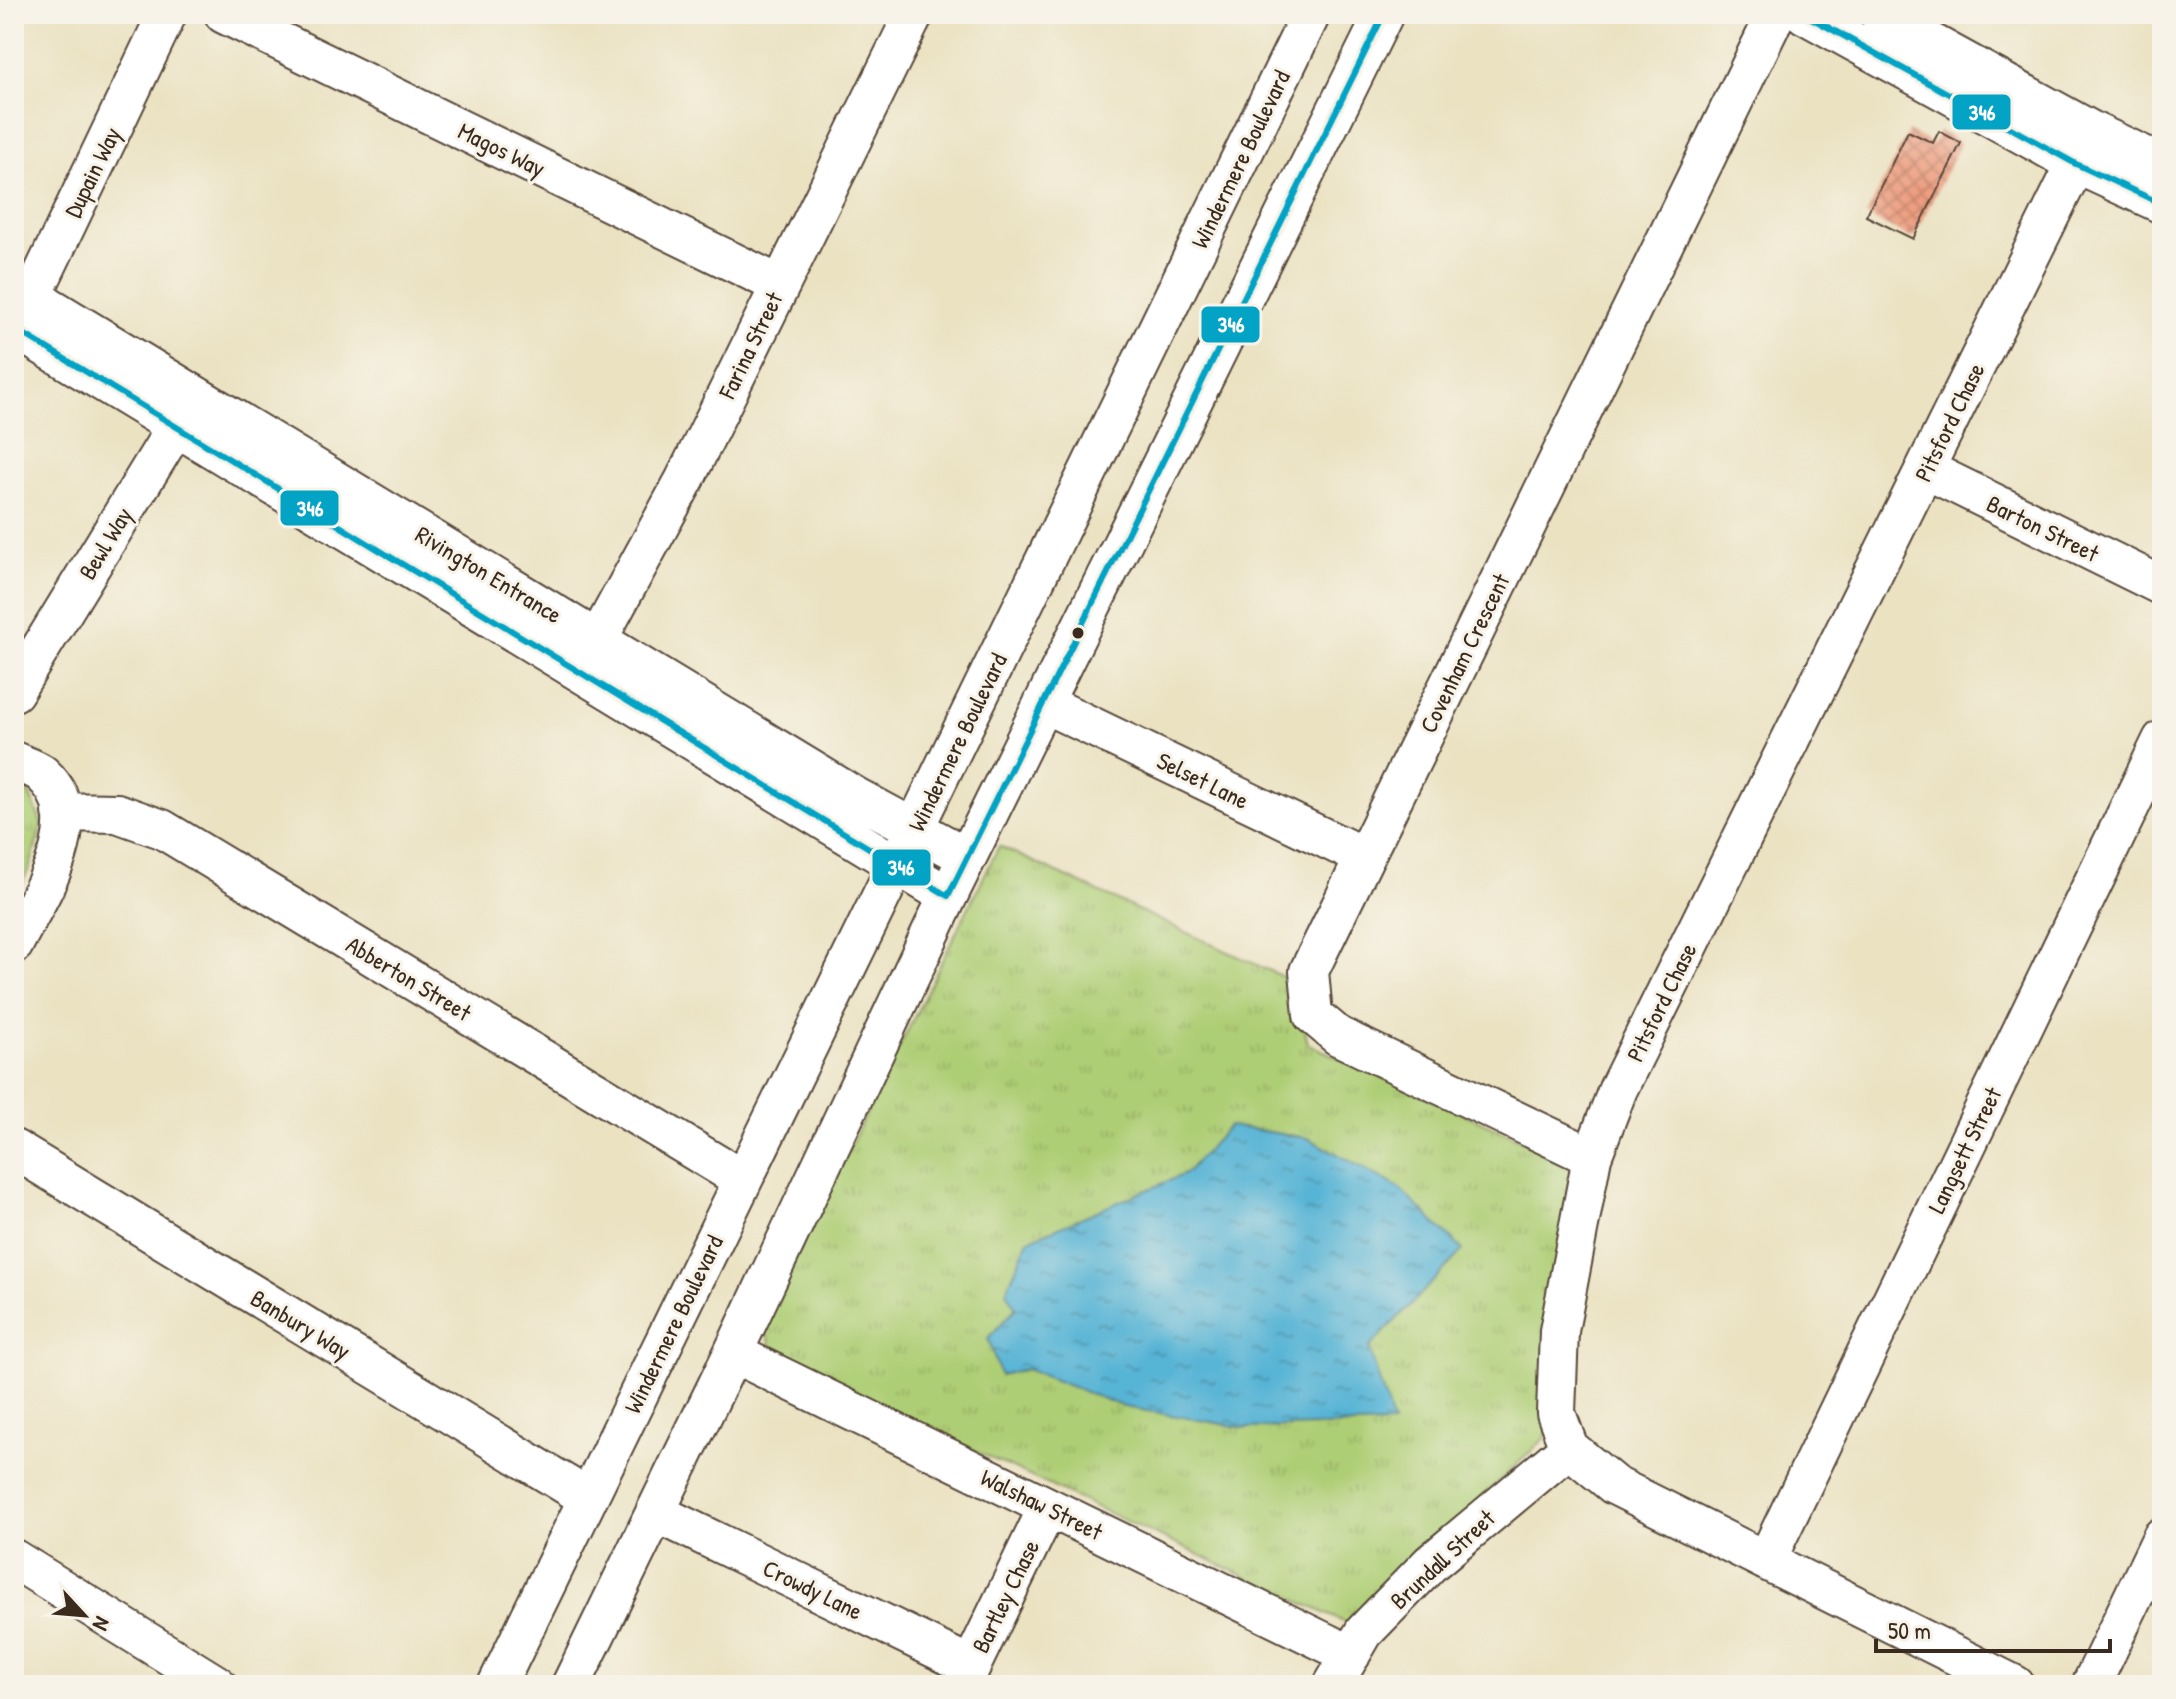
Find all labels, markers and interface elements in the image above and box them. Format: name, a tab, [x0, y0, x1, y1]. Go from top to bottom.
street label: Windermere Boulevard	[1183, 65, 1297, 253]
line badge: 346	[1951, 93, 2012, 131]
text: 346	[1969, 97, 1996, 127]
street label: Magos Way	[453, 114, 551, 184]
street label: Dupain Way	[56, 121, 128, 223]
street label: Farina Street	[710, 286, 790, 404]
line badge: 346	[1200, 305, 1261, 344]
text: 346	[1218, 309, 1245, 339]
street label: Pitsford Chase	[1907, 357, 1992, 487]
street label: Barton Street	[1982, 487, 2105, 569]
line badge: 346	[279, 489, 340, 527]
text: 346	[297, 493, 324, 523]
street label: Bewl Way	[71, 501, 139, 585]
street label: Rivington Entrance	[410, 518, 568, 630]
street label: Covenham Crescent	[1412, 567, 1517, 738]
unlabelled marker	[1070, 625, 1086, 641]
street label: Windermere Boulevard	[900, 648, 1014, 836]
street label: Selset Lane	[1152, 744, 1255, 816]
line badge: 346	[871, 848, 932, 887]
text: 346	[888, 852, 915, 882]
street label: Abberton Street	[341, 928, 478, 1028]
street label: Pitsford Chase	[1619, 937, 1704, 1067]
street label: Langsett Street	[1920, 1081, 2009, 1218]
street label: Windermere Boulevard	[616, 1230, 730, 1418]
street label: Banbury Way	[245, 1282, 357, 1366]
street label: Walshaw Street	[976, 1461, 1109, 1548]
street label: Brundall Street	[1383, 1502, 1502, 1616]
street label: Bartley Chase	[964, 1534, 1046, 1658]
street label: Crowdy Lane	[758, 1551, 868, 1627]
north arrow	[44, 1575, 124, 1655]
scale bar	[1876, 1603, 2110, 1653]
text: N	[86, 1612, 118, 1636]
text: 50 m	[1888, 1614, 1931, 1646]

